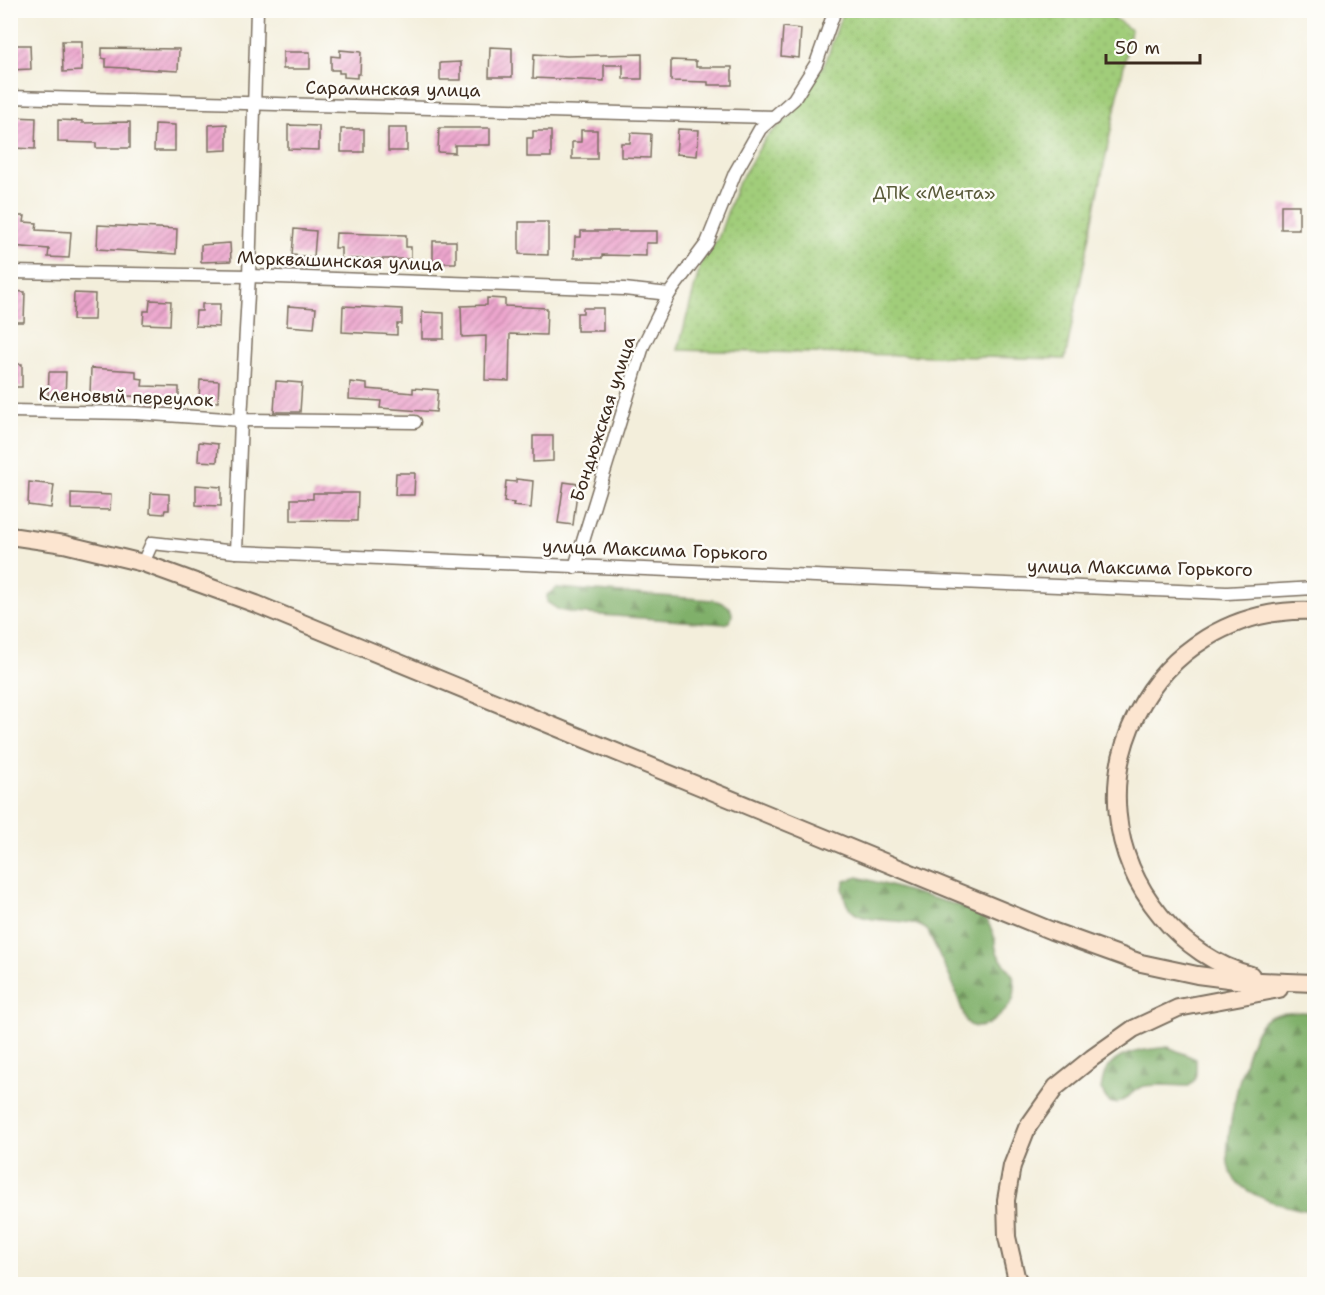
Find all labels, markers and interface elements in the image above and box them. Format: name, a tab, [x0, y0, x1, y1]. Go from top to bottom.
scale bar	[1106, 27, 1200, 65]
text: 50 m	[1115, 36, 1160, 60]
street label: Саралинская улица	[305, 75, 481, 103]
park label: ДПК «Мечта»	[873, 181, 995, 205]
street label: Морквашинская улица	[237, 245, 443, 277]
street label: Бондюжская улица	[565, 333, 641, 505]
street label: Кленовый переулок	[38, 382, 214, 412]
street label: улица Максима Горького	[542, 534, 768, 566]
street label: улица Максима Горького	[1027, 554, 1253, 582]

